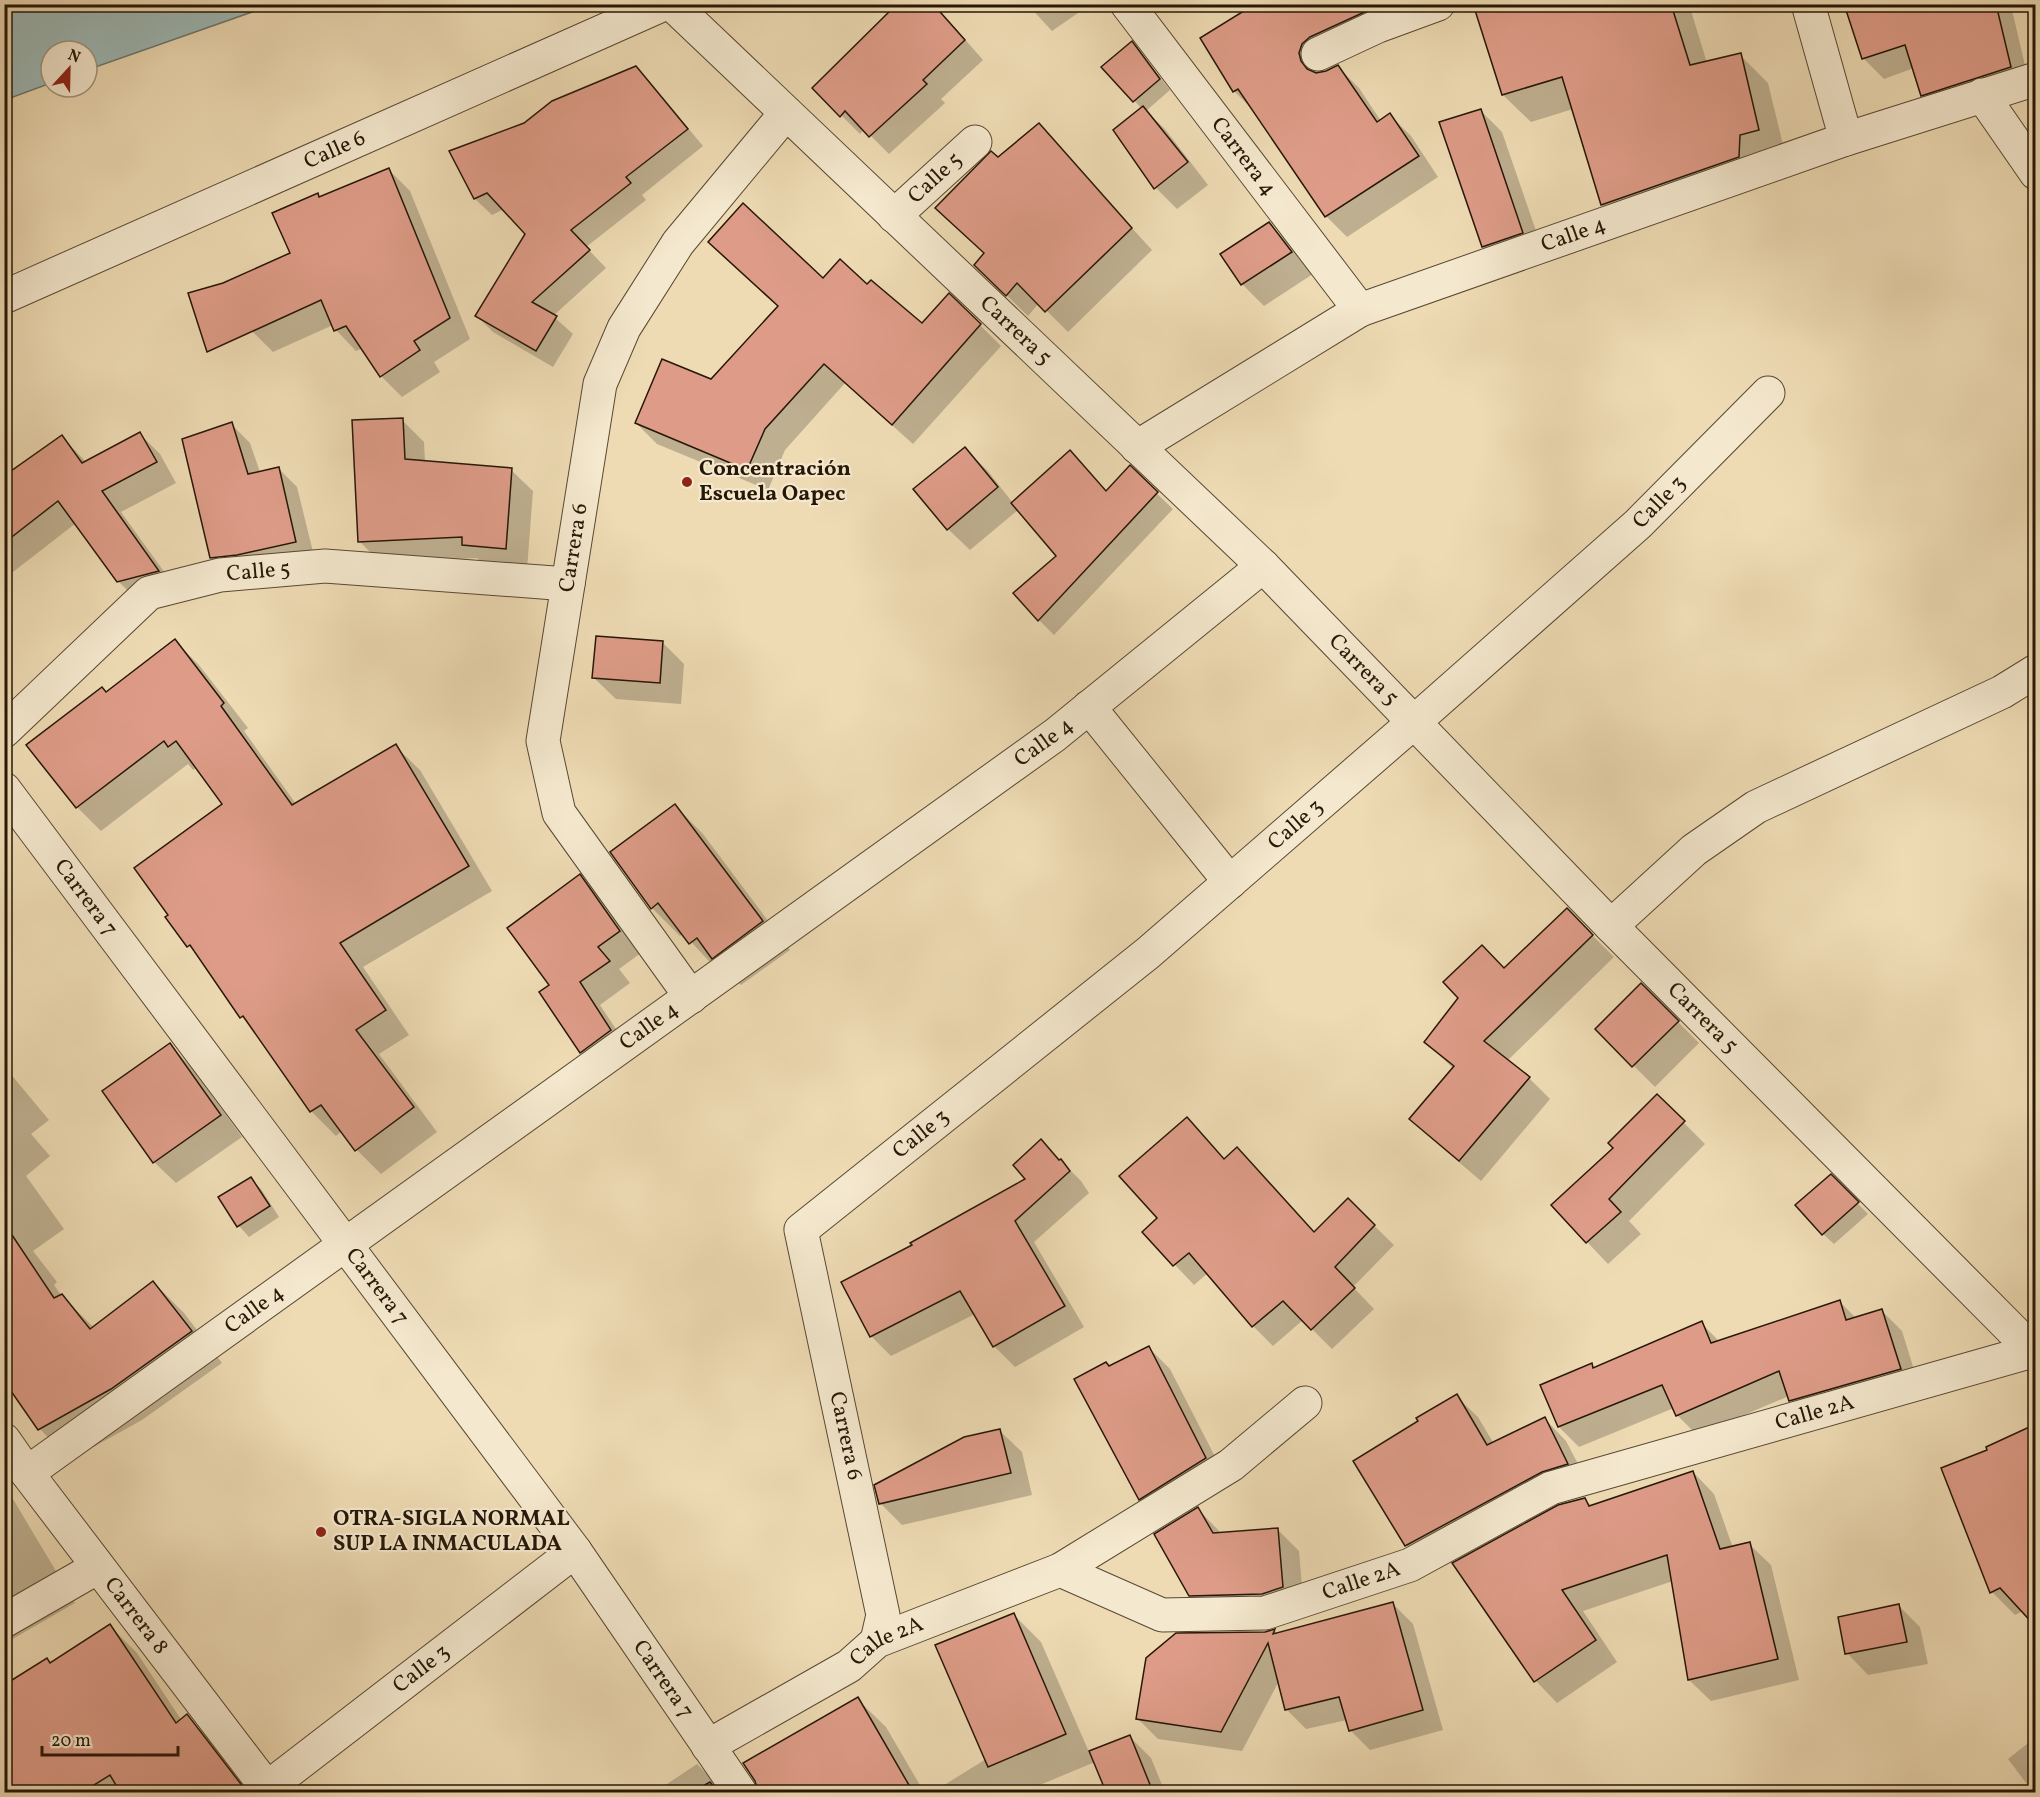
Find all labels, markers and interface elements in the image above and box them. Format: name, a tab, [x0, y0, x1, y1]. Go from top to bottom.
north arrow	[39, 39, 99, 99]
text: N	[64, 45, 84, 69]
street label: Carrera 4	[1203, 111, 1284, 203]
street label: Calle 6	[299, 123, 371, 177]
street label: Calle 5	[901, 145, 969, 211]
street label: Calle 4	[1537, 209, 1610, 261]
street label: Carrera 5	[972, 289, 1059, 373]
place label: Concentración Escuela Oapec	[699, 454, 851, 510]
street label: Calle 3	[1626, 469, 1693, 536]
marker: Concentración Escuela Oapec	[680, 475, 694, 489]
street label: Carrera 6	[551, 501, 596, 595]
street label: Calle 5	[225, 554, 292, 590]
street label: Carrera 5	[1321, 627, 1406, 713]
street label: Calle 4	[1008, 711, 1080, 775]
street label: Calle 3	[1261, 792, 1330, 858]
street label: Carrera 7	[46, 853, 125, 943]
street label: Carrera 5	[1660, 975, 1745, 1061]
street label: Calle 4	[613, 994, 685, 1058]
street label: Calle 3	[886, 1102, 956, 1166]
street label: Carrera 7	[338, 1242, 416, 1332]
street label: Calle 4	[218, 1278, 290, 1342]
street label: Calle 2A	[1772, 1387, 1858, 1439]
street label: Carrera 6	[820, 1389, 870, 1483]
place label: OTRA-SIGLA NORMAL SUP LA INMACULADA	[333, 1504, 570, 1560]
marker: OTRA-SIGLA NORMAL SUP LA INMACULADA	[314, 1525, 328, 1539]
street label: Calle 2A	[1318, 1554, 1405, 1608]
street label: Carrera 8	[96, 1571, 176, 1661]
street label: Calle 2A	[843, 1609, 928, 1674]
street label: Carrera 7	[625, 1634, 701, 1725]
street label: Calle 3	[386, 1637, 457, 1701]
scale bar	[42, 1719, 178, 1757]
text: 20 m	[51, 1729, 91, 1754]

